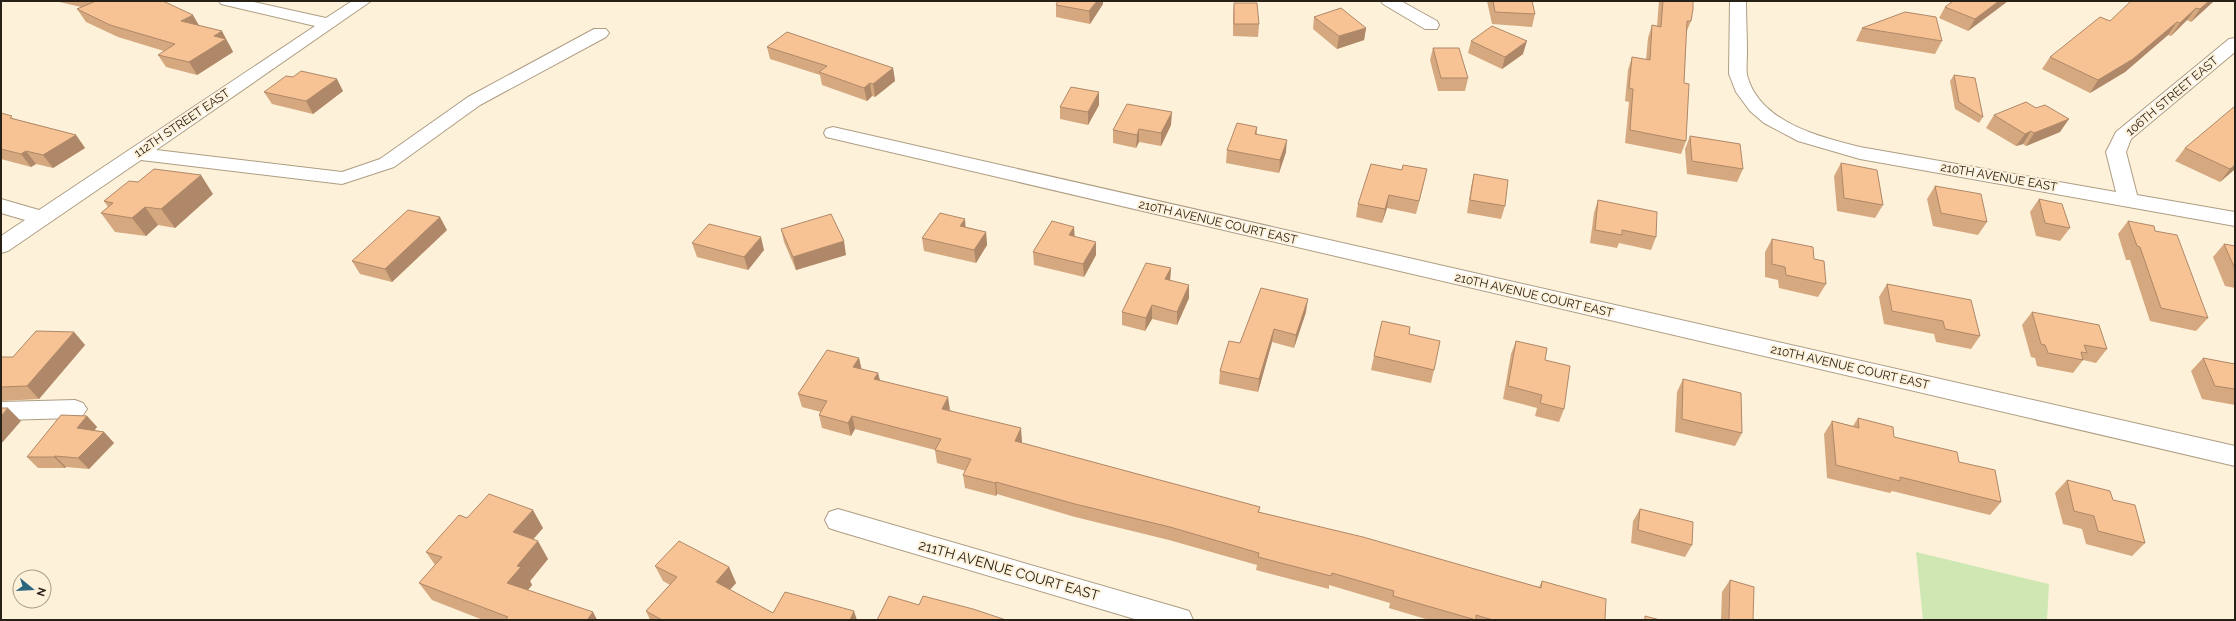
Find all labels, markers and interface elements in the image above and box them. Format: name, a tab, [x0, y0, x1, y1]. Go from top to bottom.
street label: 106TH STREET EAST	[2123, 53, 2221, 139]
street label: 112TH STREET EAST	[132, 86, 233, 160]
street label: 210TH AVENUE EAST	[1940, 160, 2059, 194]
street label: 210TH AVENUE COURT EAST	[1137, 197, 1299, 247]
street label: 210TH AVENUE COURT EAST	[1453, 270, 1615, 320]
street label: 210TH AVENUE COURT EAST	[1769, 342, 1931, 392]
street label: 211TH AVENUE COURT EAST	[917, 537, 1101, 604]
north arrow	[12, 569, 52, 609]
text: N	[34, 586, 49, 598]

